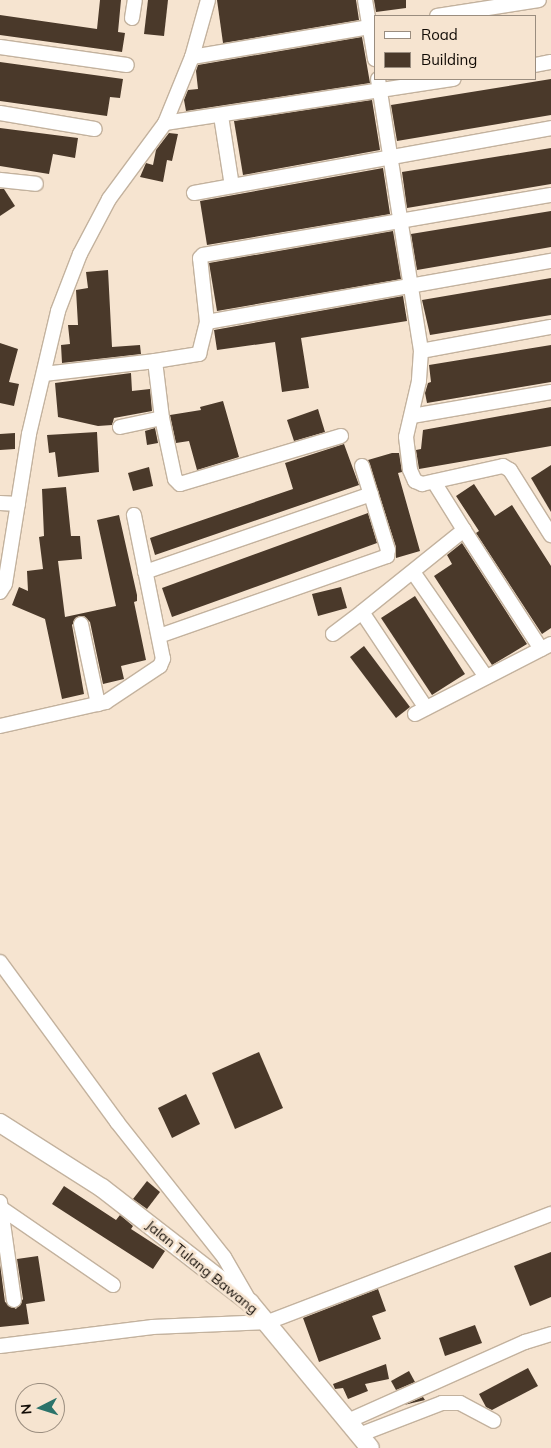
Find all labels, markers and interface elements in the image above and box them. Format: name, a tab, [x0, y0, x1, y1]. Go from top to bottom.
legend	[374, 15, 536, 80]
text: Road	[421, 25, 458, 44]
text: Building	[421, 50, 477, 69]
street label: Jalan Tulang Bawang	[143, 1217, 261, 1317]
north arrow	[15, 1383, 65, 1433]
text: N	[17, 1403, 35, 1415]

